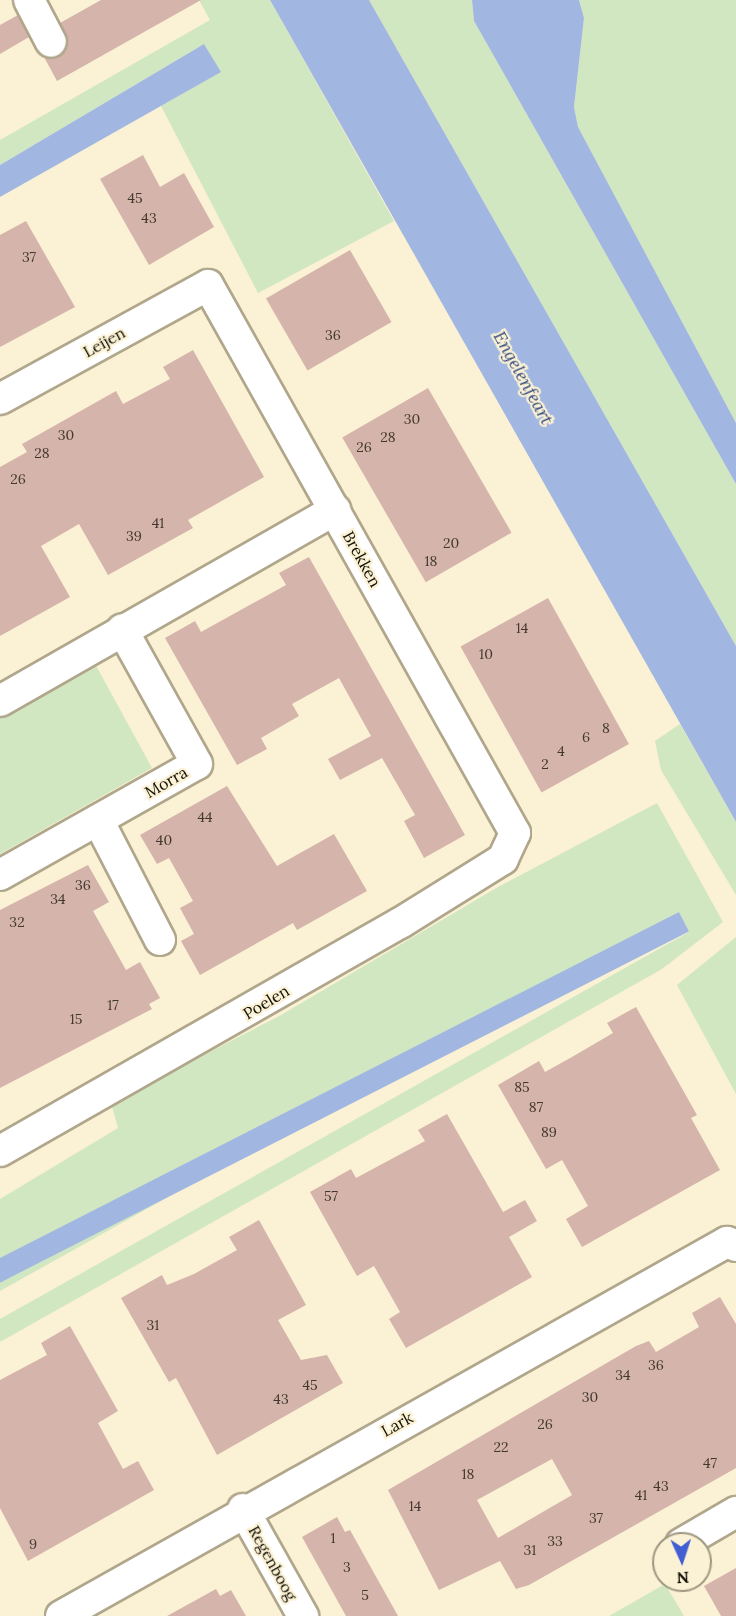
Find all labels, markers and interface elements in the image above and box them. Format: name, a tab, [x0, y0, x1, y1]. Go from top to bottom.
house number: 45	[127, 190, 143, 206]
house number: 43	[141, 210, 157, 226]
house number: 37	[22, 249, 36, 265]
street label: Leijen	[80, 323, 128, 361]
house number: 36	[325, 327, 341, 343]
water label: Engelenfeart	[488, 327, 558, 429]
house number: 30	[404, 411, 420, 427]
house number: 30	[58, 427, 74, 443]
house number: 28	[380, 429, 396, 445]
house number: 26	[356, 439, 372, 455]
house number: 28	[34, 445, 50, 461]
house number: 26	[10, 471, 26, 487]
house number: 41	[152, 515, 164, 531]
house number: 39	[126, 528, 142, 544]
street label: Brekken	[339, 528, 385, 590]
house number: 20	[443, 535, 459, 551]
house number: 18	[425, 553, 437, 569]
house number: 14	[516, 620, 528, 636]
house number: 10	[479, 646, 493, 662]
house number: 8	[602, 720, 610, 736]
house number: 6	[582, 729, 590, 745]
house number: 4	[557, 743, 565, 759]
house number: 2	[541, 756, 549, 772]
street label: Morra	[141, 762, 191, 802]
house number: 44	[197, 809, 213, 825]
house number: 40	[156, 832, 172, 848]
house number: 36	[75, 877, 91, 893]
house number: 34	[50, 891, 66, 907]
house number: 32	[9, 914, 25, 930]
street label: Poelen	[239, 981, 293, 1023]
house number: 17	[107, 997, 119, 1013]
house number: 15	[70, 1011, 82, 1027]
house number: 85	[514, 1079, 530, 1095]
house number: 87	[529, 1099, 543, 1115]
house number: 89	[541, 1124, 557, 1140]
house number: 57	[324, 1188, 338, 1204]
house number: 31	[147, 1317, 159, 1333]
house number: 36	[648, 1357, 664, 1373]
house number: 34	[615, 1367, 631, 1383]
house number: 45	[302, 1377, 318, 1393]
house number: 30	[582, 1389, 598, 1405]
house number: 43	[273, 1391, 289, 1407]
street label: Lark	[378, 1408, 416, 1440]
house number: 26	[537, 1416, 553, 1432]
house number: 22	[493, 1439, 509, 1455]
house number: 47	[703, 1455, 717, 1471]
house number: 18	[462, 1466, 474, 1482]
house number: 43	[653, 1478, 669, 1494]
house number: 41	[635, 1487, 647, 1503]
house number: 14	[409, 1498, 421, 1514]
house number: 37	[589, 1510, 603, 1526]
street label: Regenboog	[245, 1522, 301, 1604]
house number: 1	[330, 1530, 336, 1546]
north arrow	[652, 1532, 712, 1592]
house number: 33	[547, 1533, 563, 1549]
house number: 9	[29, 1536, 37, 1552]
house number: 31	[524, 1542, 536, 1558]
house number: 3	[343, 1559, 351, 1575]
text: N	[676, 1568, 690, 1588]
house number: 5	[361, 1587, 369, 1603]

